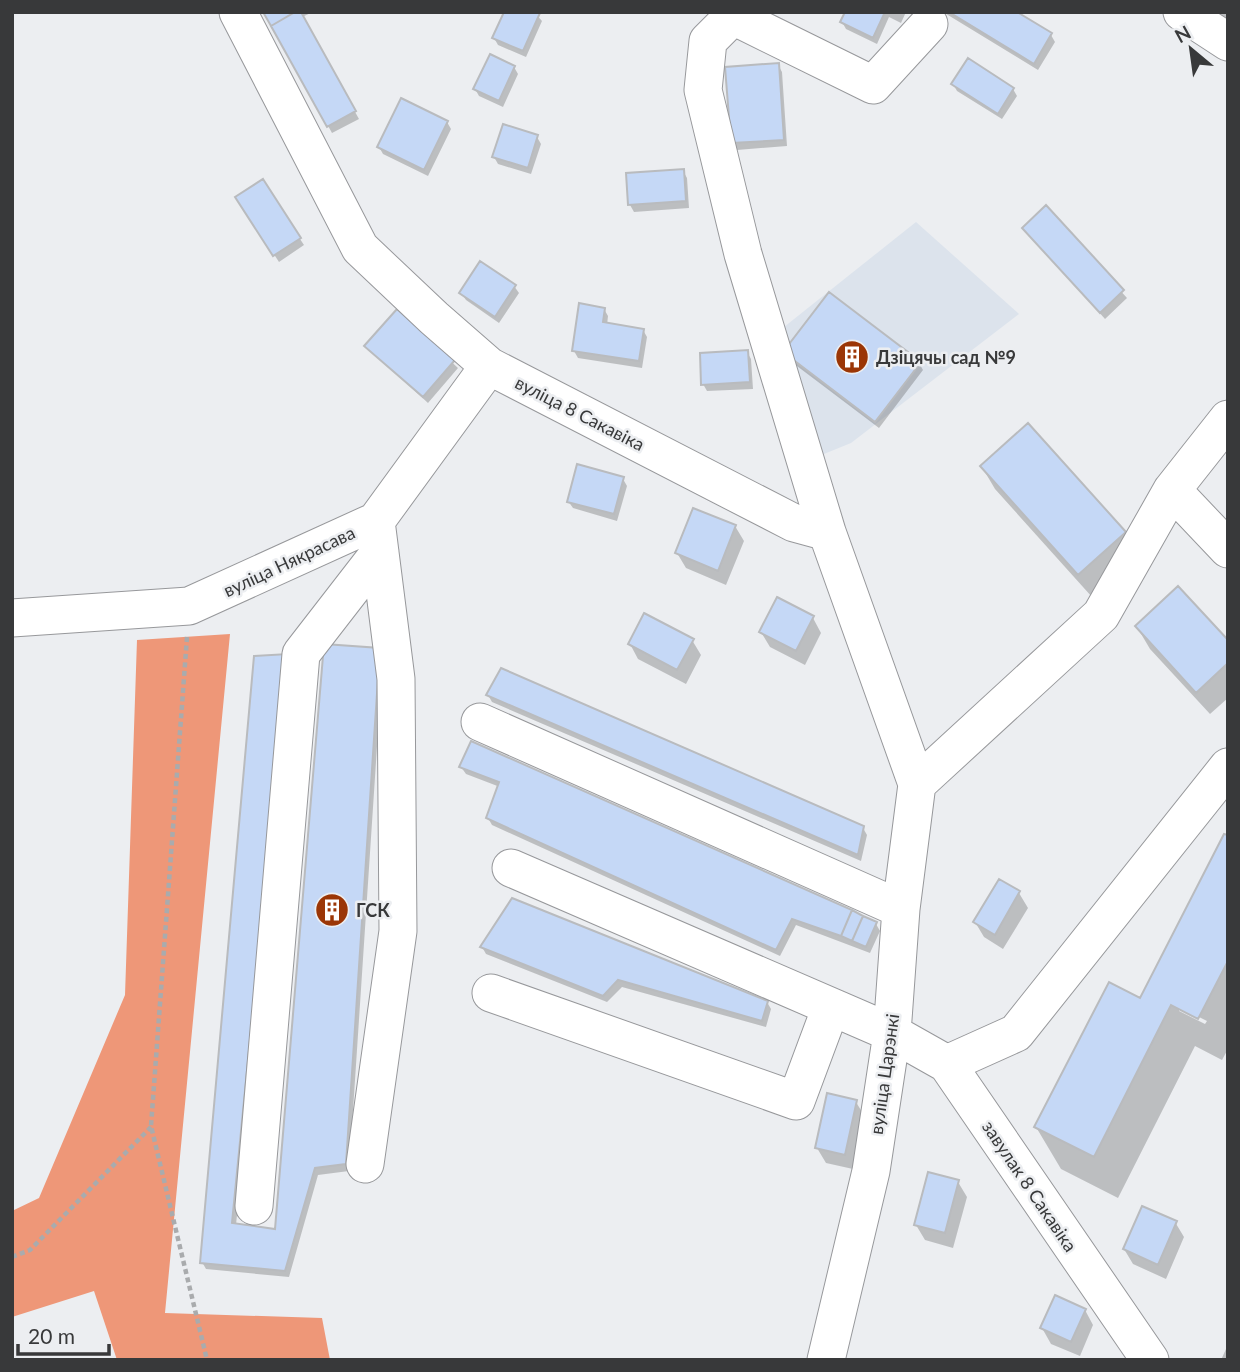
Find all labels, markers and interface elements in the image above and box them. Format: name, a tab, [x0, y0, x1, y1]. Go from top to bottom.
north arrow	[1156, 14, 1226, 84]
text: N	[1171, 20, 1194, 47]
building icon: Дзіцячы сад №9	[833, 338, 871, 376]
place label: Дзіцячы сад №9	[876, 346, 1016, 368]
street label: вуліца 8 Сакавіка	[512, 371, 648, 455]
street label: вуліца Някрасава	[220, 521, 358, 601]
building icon: ГСК	[313, 891, 351, 929]
place label: ГСК	[356, 899, 390, 921]
street label: вуліца Царэнкі	[865, 1012, 903, 1136]
street label: завулак 8 Сакавіка	[978, 1116, 1082, 1256]
scale bar	[18, 1312, 108, 1356]
text: 20 m	[28, 1323, 75, 1348]

